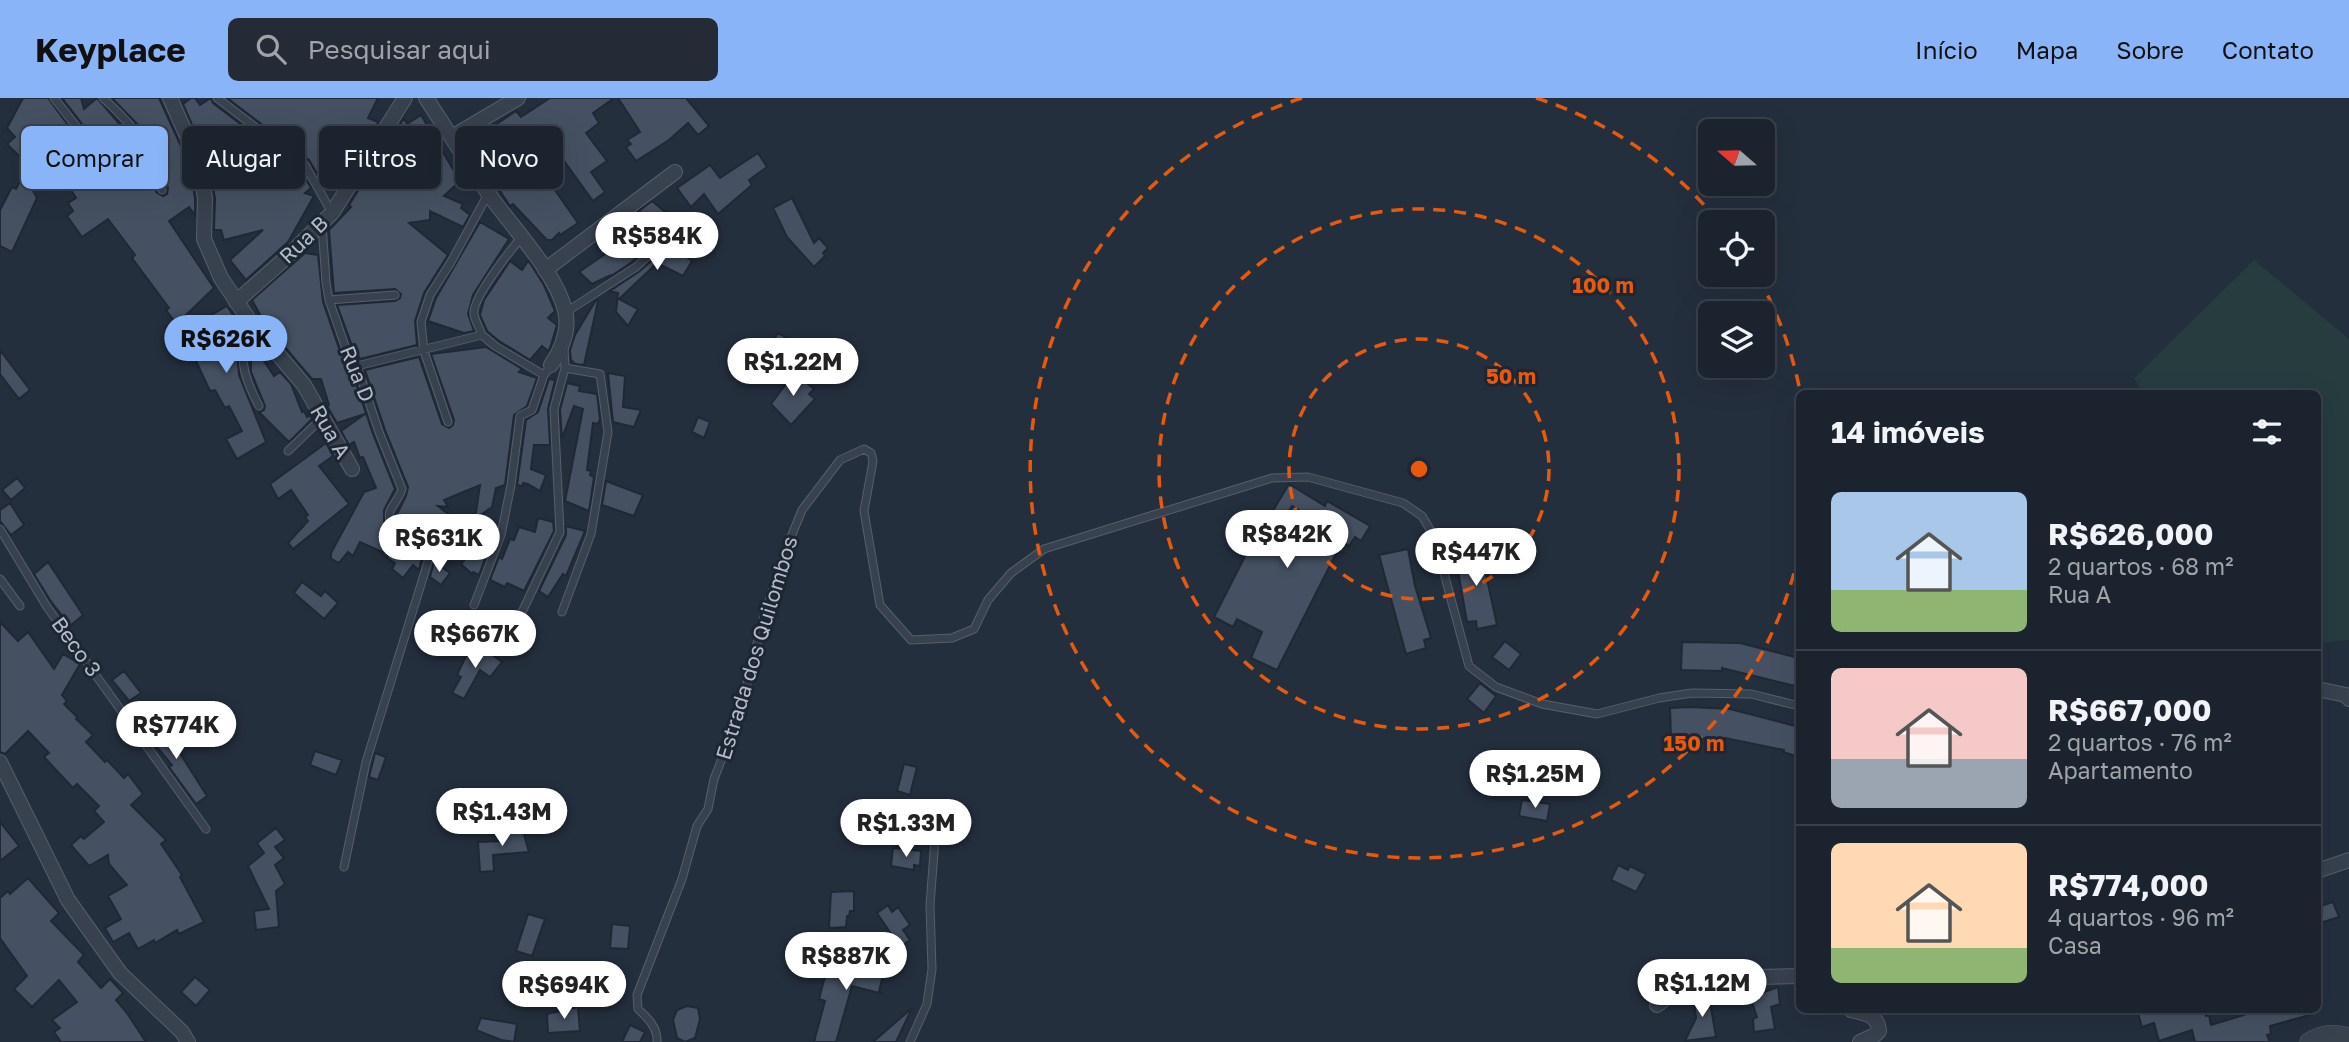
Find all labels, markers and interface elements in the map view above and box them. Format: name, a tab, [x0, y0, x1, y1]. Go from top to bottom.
search box	[228, 18, 718, 81]
text: Keyplace	[35, 30, 186, 69]
icon: search	[252, 30, 290, 68]
text: Pesquisar aqui	[308, 34, 491, 65]
text: Início	[1915, 35, 1978, 64]
text: Mapa	[2016, 35, 2078, 64]
text: Sobre	[2116, 35, 2184, 64]
text: Contato	[2222, 35, 2314, 64]
north arrow	[1698, 119, 1774, 196]
map controls	[1698, 119, 1775, 378]
chip: Comprar	[21, 126, 168, 189]
chip: Alugar	[182, 126, 305, 189]
chip: Filtros	[319, 126, 441, 189]
chip: Novo	[455, 126, 563, 189]
street label: Rua B	[274, 210, 333, 269]
button: locate	[1698, 210, 1775, 287]
pin: R$584K	[600, 212, 714, 272]
text: R$584K	[611, 221, 703, 249]
text: 100 m	[1572, 272, 1634, 298]
button: layers	[1698, 301, 1775, 378]
pin: R$626K	[169, 316, 283, 375]
text: R$626K	[180, 324, 272, 352]
pin: R$1.22M	[728, 338, 858, 398]
street label: Rua D	[335, 342, 381, 406]
text: R$1.22M	[743, 347, 843, 375]
text: 50 m	[1486, 363, 1536, 389]
street label: Rua A	[305, 400, 357, 463]
icon: filters	[2248, 413, 2286, 451]
text: 14 imóveis	[1831, 414, 1985, 450]
centre of rings	[1407, 457, 1431, 481]
pin: R$842K	[1230, 510, 1344, 570]
pin: R$631K	[382, 514, 496, 574]
text: R$626,000	[2048, 516, 2213, 552]
text: R$842K	[1241, 519, 1333, 547]
icon: home	[1887, 520, 1971, 604]
text: R$631K	[395, 523, 483, 551]
pin: R$447K	[1419, 528, 1533, 588]
street label: Estrada dos Quilombos	[710, 533, 802, 763]
text: R$447K	[1431, 537, 1521, 565]
text: 2 quartos · 68 m²	[2048, 552, 2234, 580]
text: Rua A	[2048, 580, 2111, 608]
pin: R$667K	[418, 610, 532, 670]
street label: Beco 3	[46, 611, 107, 681]
text: R$667K	[430, 619, 520, 647]
text: R$667,000	[2048, 692, 2212, 728]
icon: home	[1887, 696, 1971, 780]
pin: R$774K	[119, 702, 233, 761]
text: R$774K	[132, 710, 220, 738]
text: 2 quartos · 76 m²	[2048, 728, 2232, 756]
text: 150 m	[1664, 730, 1724, 756]
pin: R$1.25M	[1470, 750, 1600, 810]
text: Apartamento	[2048, 756, 2193, 784]
text: R$1.25M	[1485, 759, 1585, 787]
pin: R$1.43M	[437, 788, 567, 848]
text: R$1.43M	[452, 797, 552, 825]
pin: R$1.33M	[841, 800, 971, 859]
text: R$1.33M	[856, 808, 956, 836]
text: R$774,000	[2048, 867, 2209, 903]
icon: home	[1887, 871, 1971, 955]
text: 4 quartos · 96 m²	[2048, 903, 2234, 931]
text: Casa	[2048, 931, 2102, 959]
pin: R$887K	[789, 932, 903, 992]
text: R$887K	[801, 941, 891, 969]
pin: R$1.12M	[1637, 960, 1767, 1019]
pin: R$694K	[507, 962, 621, 1021]
text: R$1.12M	[1654, 968, 1750, 996]
text: R$694K	[518, 970, 610, 998]

